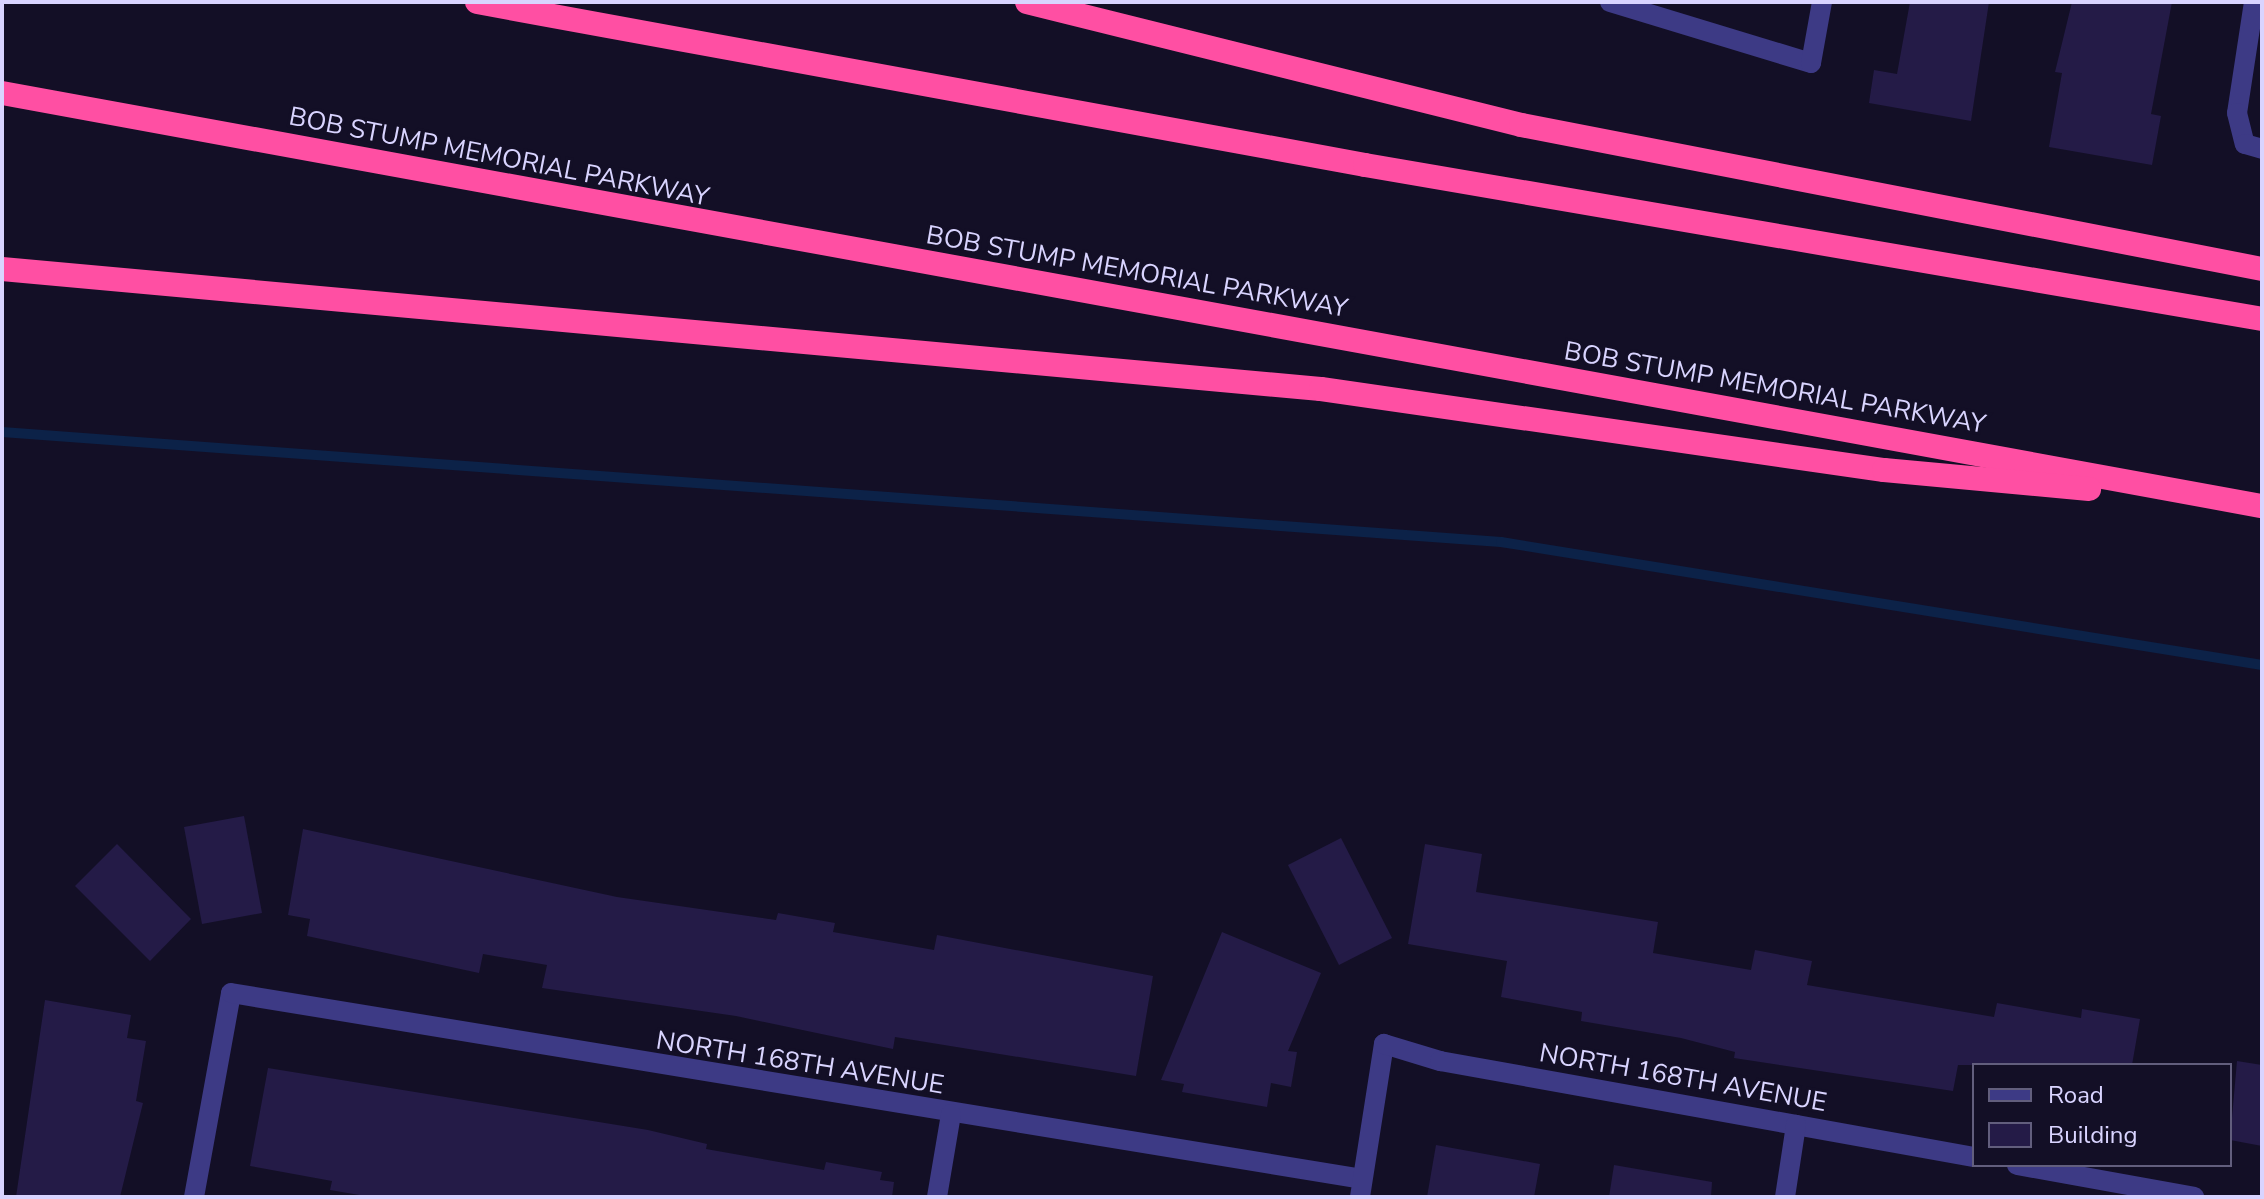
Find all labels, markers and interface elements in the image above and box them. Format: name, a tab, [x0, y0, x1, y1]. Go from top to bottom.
street label: BOB STUMP MEMORIAL PARKWAY	[286, 101, 712, 213]
street label: BOB STUMP MEMORIAL PARKWAY	[924, 220, 1350, 324]
street label: BOB STUMP MEMORIAL PARKWAY	[1562, 336, 1988, 440]
street label: NORTH 168TH AVENUE	[654, 1025, 946, 1101]
street label: NORTH 168TH AVENUE	[1537, 1037, 1829, 1119]
legend	[1972, 1063, 2232, 1167]
text: Road	[2048, 1079, 2104, 1111]
text: Building	[2048, 1119, 2138, 1151]

